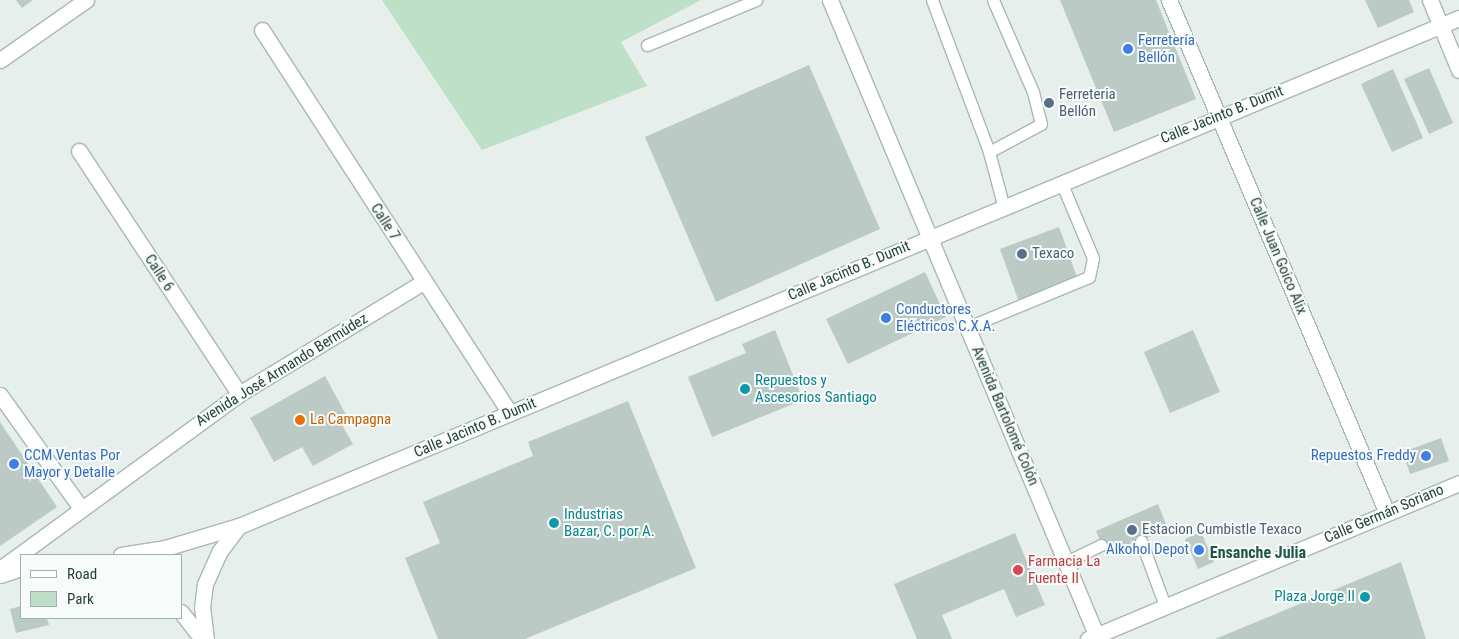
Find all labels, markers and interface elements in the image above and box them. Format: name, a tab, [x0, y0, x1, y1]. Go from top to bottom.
place label: Ferretería Bellón	[1138, 31, 1195, 66]
marker: Ferretería Bellón	[1122, 43, 1134, 55]
street label: Calle Jacinto B. Dumit	[1158, 82, 1286, 148]
place label: Ferreteria Bellón	[1059, 85, 1116, 120]
marker: Ferreteria Bellón	[1043, 97, 1055, 109]
street label: Calle Juan Goico Alix	[1245, 195, 1311, 317]
street label: Calle 7	[366, 200, 404, 244]
street label: Calle Jacinto B. Dumit	[785, 237, 913, 305]
place label: Texaco	[1032, 245, 1074, 263]
marker: Texaco	[1016, 248, 1028, 260]
street label: Calle 6	[140, 251, 178, 295]
place label: Conductores Eléctricos C.X.A.	[896, 300, 995, 335]
street label: Avenida José Armando Bermúdez	[193, 310, 371, 430]
marker: Conductores Eléctricos C.X.A.	[880, 312, 892, 324]
street label: Avenida Bartolomé Colón	[967, 344, 1043, 488]
place label: Repuestos y Ascesorios Santiago	[755, 371, 877, 406]
marker: Repuestos y Ascesorios Santiago	[739, 383, 751, 395]
street label: Calle Jacinto B. Dumit	[411, 394, 539, 462]
place label: La Campagna	[310, 411, 391, 429]
marker: La Campagna	[294, 414, 306, 426]
place label: CCM Ventas Por Mayor y Detalle	[24, 446, 120, 481]
place label: Repuestos Freddy	[1311, 447, 1416, 465]
marker: Repuestos Freddy	[1420, 450, 1432, 462]
marker: CCM Ventas Por Mayor y Detalle	[8, 458, 20, 470]
street label: Calle Germán Soriano	[1322, 481, 1446, 547]
place label: Industrias Bazar, C. por A.	[564, 505, 655, 540]
marker: Industrias Bazar, C. por A.	[548, 517, 560, 529]
place label: Estacion Cumbistle Texaco	[1142, 521, 1302, 539]
marker: Estacion Cumbistle Texaco	[1126, 524, 1138, 536]
place label: Alkohol Depot	[1106, 541, 1189, 559]
district label: Ensanche Julia	[1210, 543, 1306, 563]
marker: Alkohol Depot	[1193, 544, 1205, 556]
place label: Farmacia La Fuente II	[1028, 552, 1101, 587]
legend	[20, 554, 182, 619]
marker: Farmacia La Fuente II	[1012, 564, 1024, 576]
text: Road	[67, 565, 97, 583]
place label: Plaza Jorge II	[1274, 588, 1355, 606]
text: Park	[67, 590, 94, 608]
marker: Plaza Jorge II	[1359, 591, 1371, 603]

